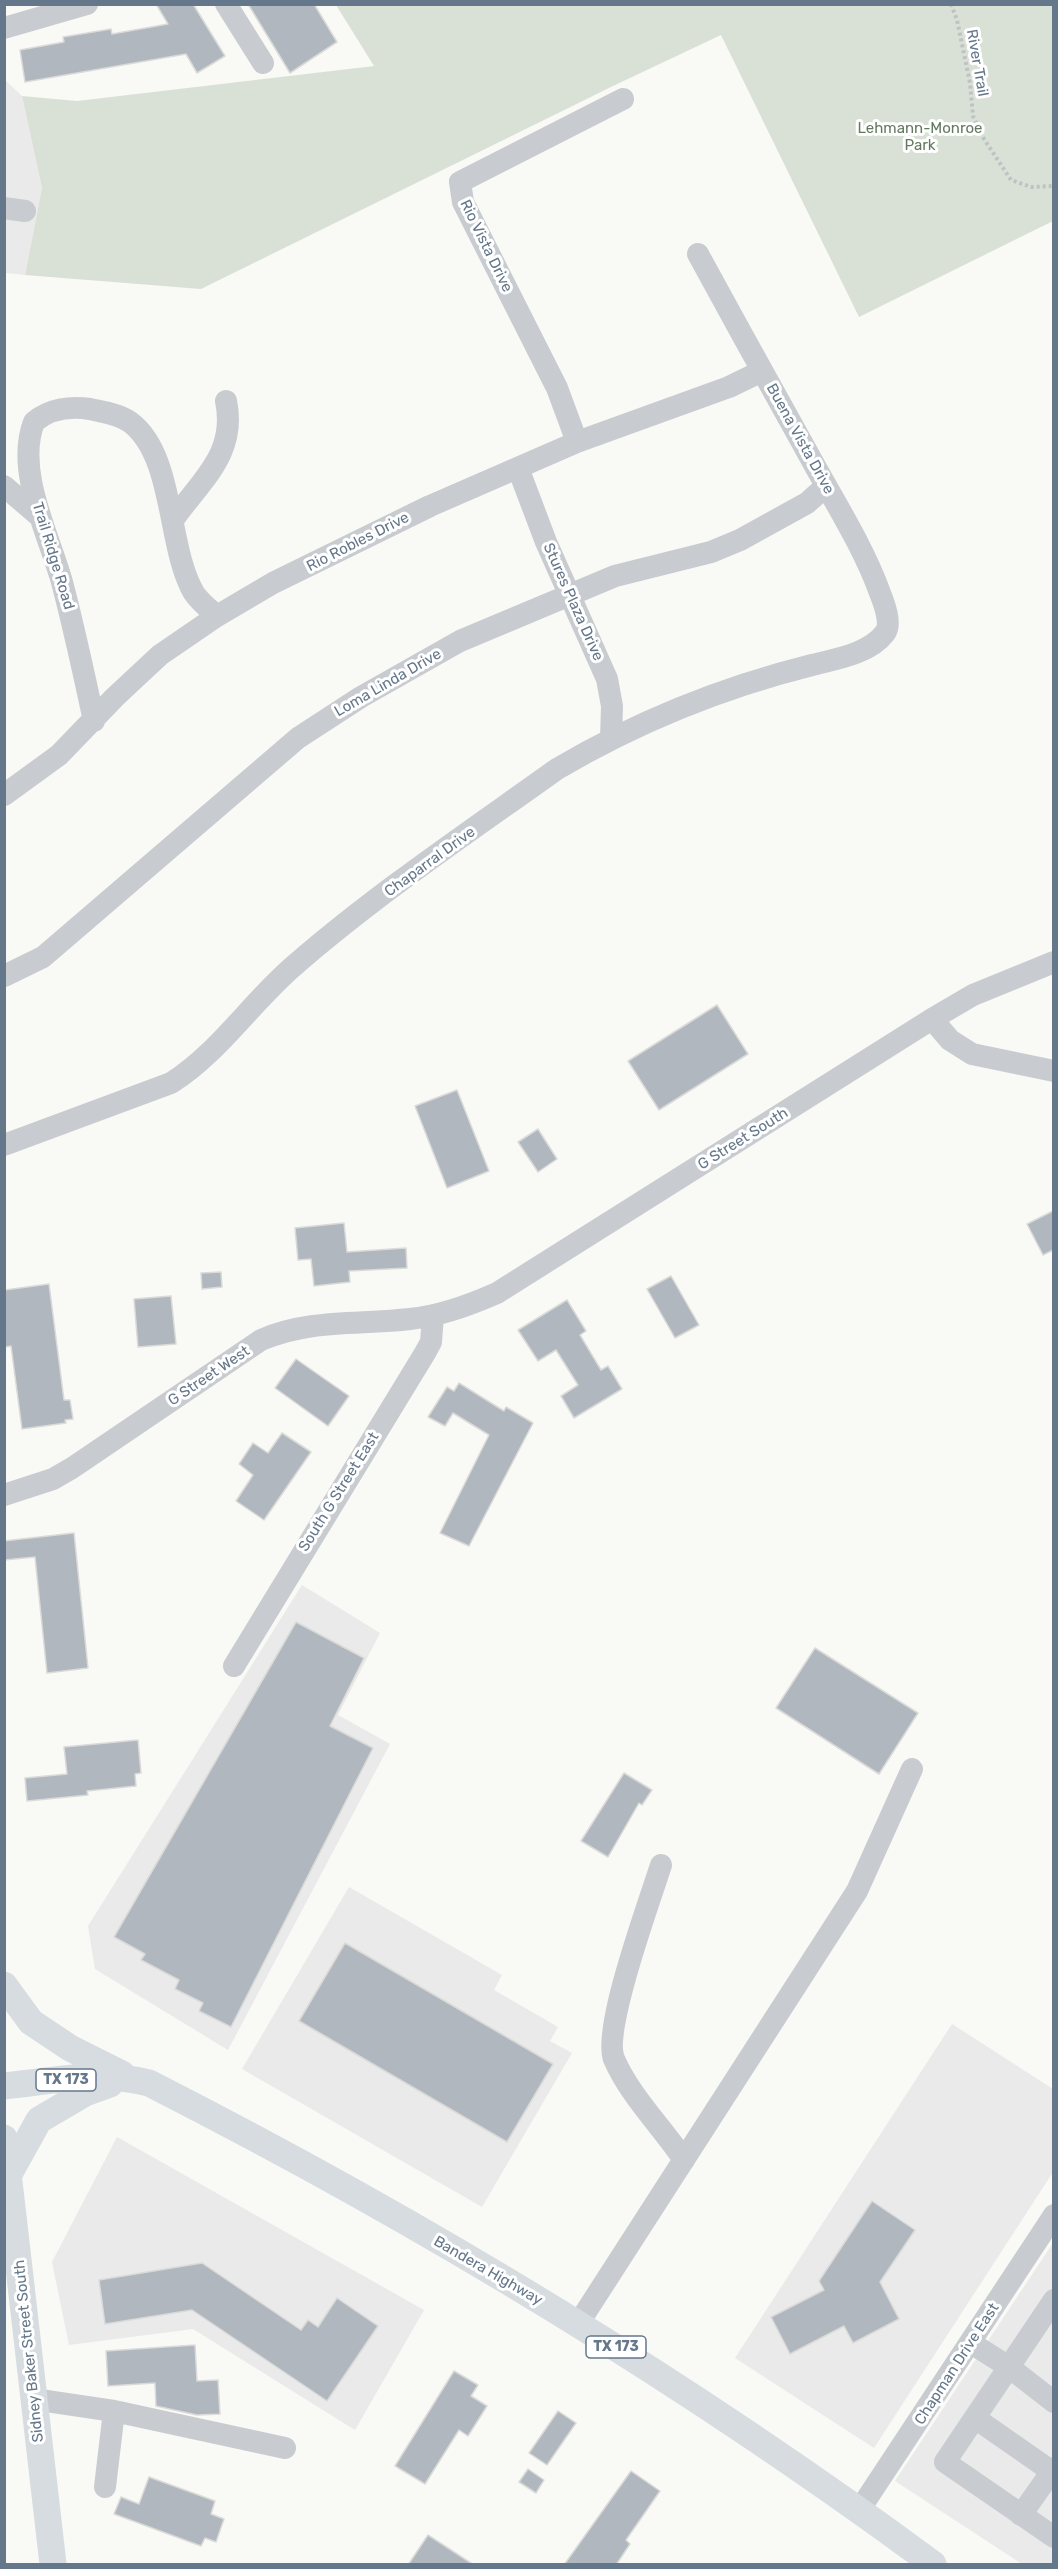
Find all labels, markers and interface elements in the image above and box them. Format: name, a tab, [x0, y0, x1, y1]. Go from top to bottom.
street label: River Trail	[962, 28, 992, 98]
park label: Lehmann-Monroe Park	[858, 120, 982, 155]
street label: Rio Vista Drive	[456, 197, 516, 295]
street label: Buena Vista Drive	[762, 381, 838, 497]
street label: Trail Ridge Road	[28, 500, 78, 612]
street label: Rio Robles Drive	[304, 508, 412, 576]
street label: Stures Plaza Drive	[539, 540, 607, 664]
street label: Loma Linda Drive	[331, 645, 445, 721]
street label: Chaparral Drive	[381, 823, 479, 901]
street label: G Street South	[695, 1104, 791, 1174]
street label: G Street West	[165, 1342, 253, 1410]
street label: South G Street East	[295, 1429, 383, 1555]
road number: TX 173	[36, 2069, 96, 2091]
street label: Bandera Highway	[430, 2233, 546, 2309]
street label: Sidney Baker Street South	[10, 2259, 48, 2443]
street label: Chapman Drive East	[911, 2300, 1003, 2428]
road number: TX 173	[586, 2336, 646, 2358]

